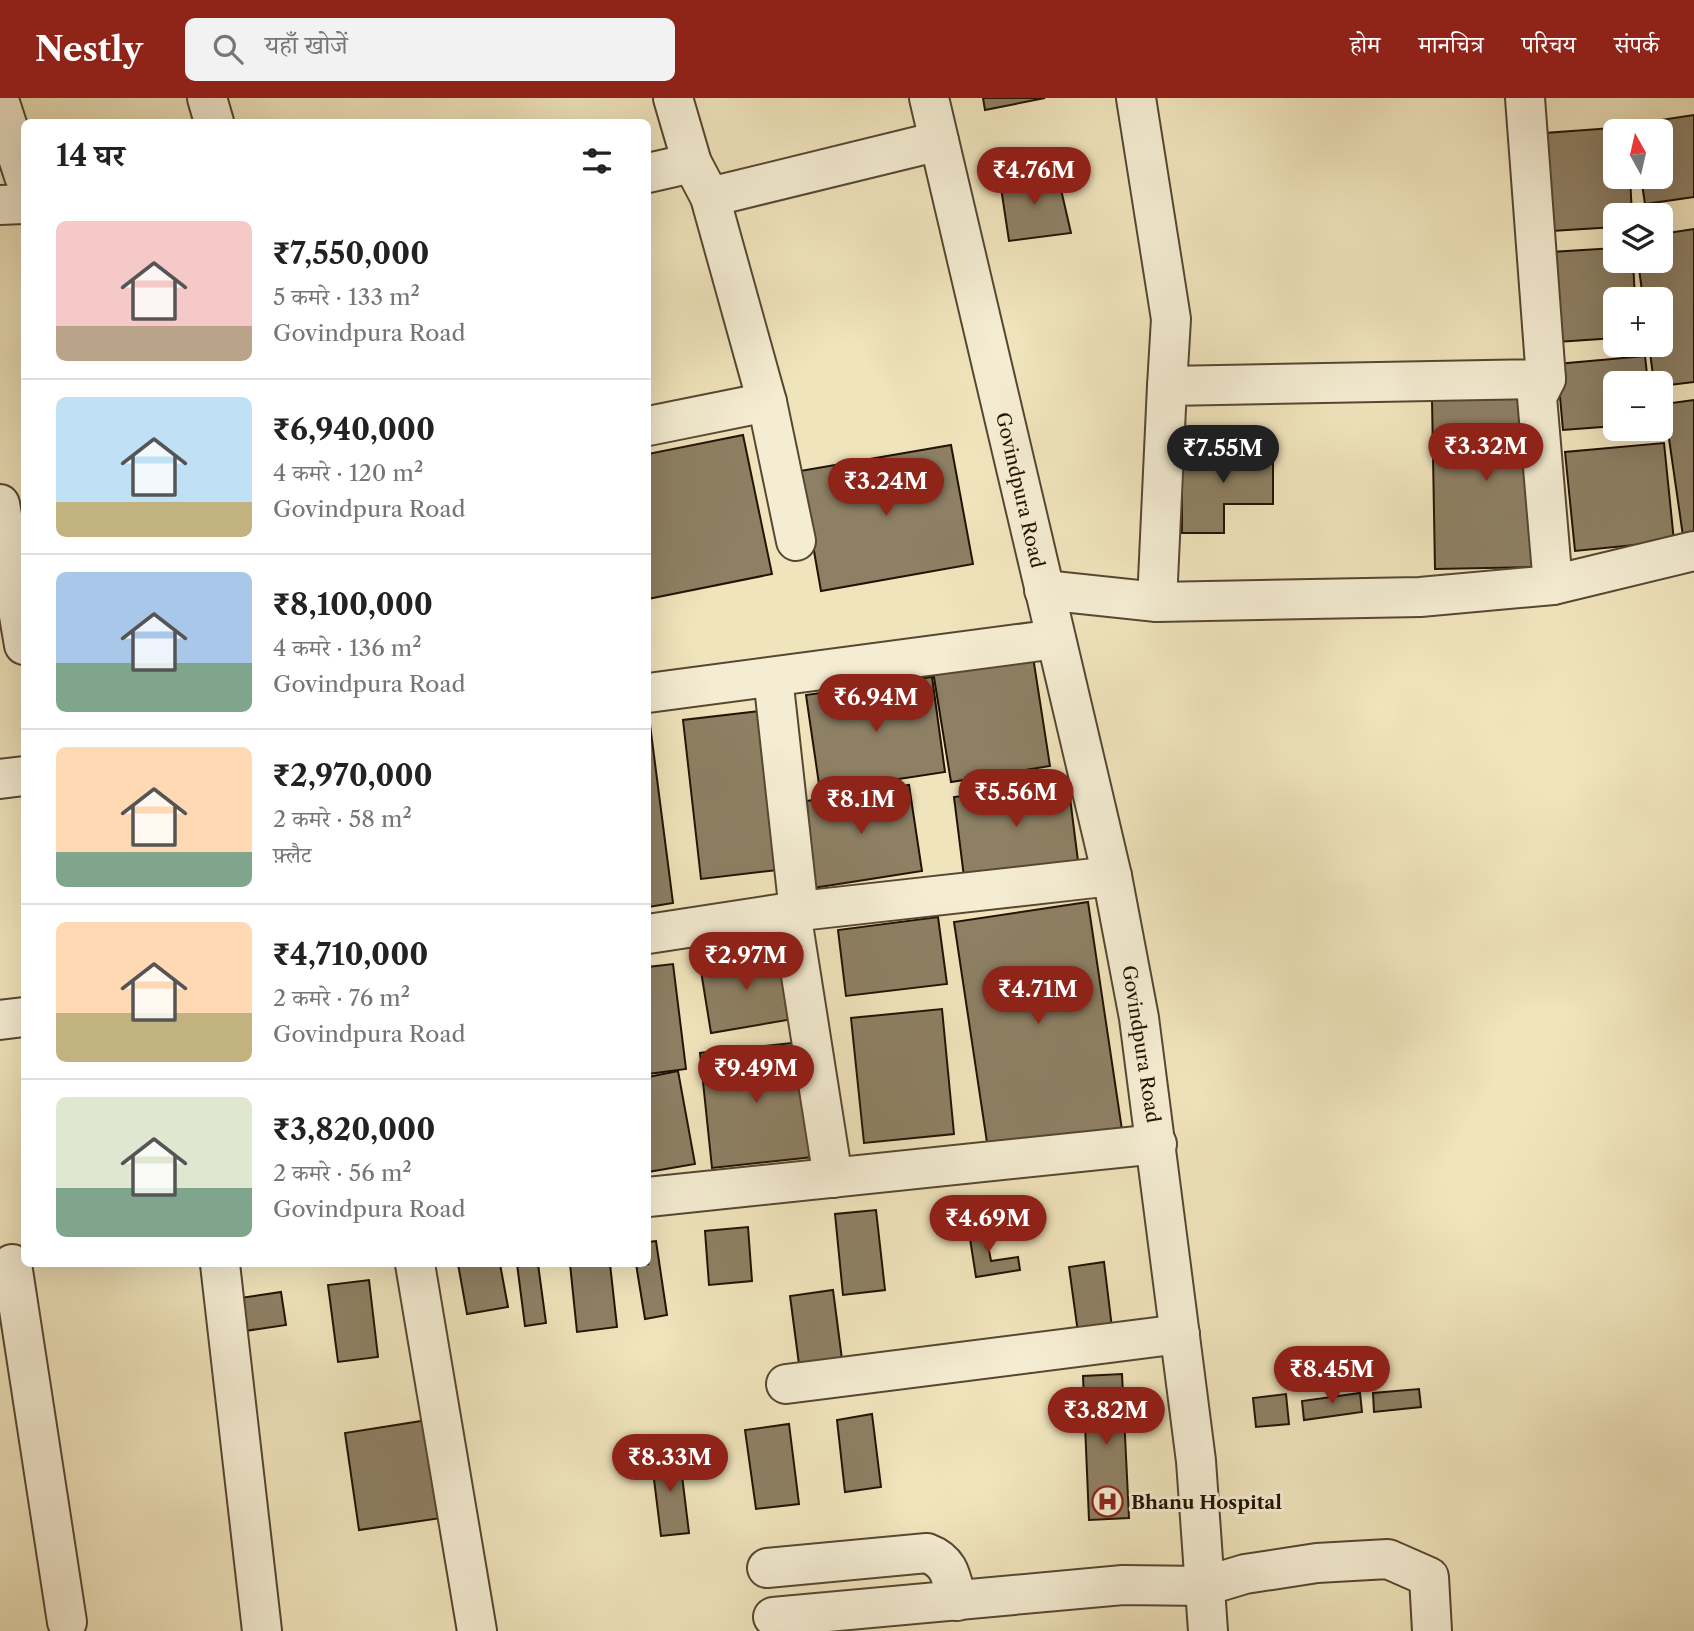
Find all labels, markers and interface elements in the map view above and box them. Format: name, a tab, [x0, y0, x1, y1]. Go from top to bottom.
search box	[185, 18, 675, 81]
text: Nestly	[35, 29, 143, 70]
text: यहाँ खोजें	[265, 29, 348, 61]
icon: search	[209, 30, 247, 68]
text: होम	[1350, 30, 1380, 59]
text: मानचित्र	[1418, 30, 1484, 59]
text: परिचय	[1522, 30, 1576, 59]
text: संपर्क	[1614, 30, 1659, 59]
north arrow	[1603, 119, 1673, 189]
map controls	[1603, 119, 1673, 441]
text: 14 घर	[56, 137, 125, 174]
icon: filters	[578, 142, 616, 180]
pin: ₹4.76M	[977, 148, 1091, 207]
text: ₹4.76M	[993, 156, 1075, 184]
button: layers	[1603, 203, 1673, 273]
text: ₹7,550,000	[273, 235, 429, 272]
icon: home	[112, 249, 196, 333]
text: 5 कमरे · 133 m²	[273, 283, 420, 311]
button: +	[1603, 287, 1673, 357]
text: Govindpura Road	[273, 319, 466, 347]
button: −	[1603, 371, 1673, 441]
street label: Govindpura Road	[991, 410, 1049, 571]
text: ₹6,940,000	[273, 411, 435, 448]
pin: ₹3.32M	[1429, 424, 1543, 483]
icon: home	[112, 425, 196, 509]
pin: ₹7.55M	[1166, 426, 1280, 485]
text: ₹3.32M	[1444, 432, 1528, 460]
text: ₹7.55M	[1183, 434, 1263, 462]
pin: ₹3.24M	[829, 458, 943, 518]
text: 4 कमरे · 120 m²	[273, 459, 423, 487]
text: ₹3.24M	[844, 467, 928, 495]
text: Govindpura Road	[273, 495, 466, 523]
text: ₹8,100,000	[273, 586, 433, 623]
icon: home	[112, 600, 196, 684]
text: 4 कमरे · 136 m²	[273, 634, 422, 662]
text: Govindpura Road	[273, 670, 466, 698]
pin: ₹6.94M	[819, 674, 933, 734]
text: ₹6.94M	[834, 683, 918, 711]
text: ₹2,970,000	[273, 757, 433, 794]
pin: ₹5.56M	[959, 770, 1073, 829]
icon: home	[112, 775, 196, 859]
pin: ₹8.1M	[812, 776, 910, 836]
text: ₹5.56M	[975, 778, 1057, 806]
text: ₹8.1M	[827, 785, 895, 813]
text: 2 कमरे · 58 m²	[273, 805, 412, 833]
text: फ़्लैट	[273, 841, 311, 869]
pin: ₹2.97M	[689, 932, 803, 992]
text: ₹4,710,000	[273, 936, 428, 973]
text: ₹2.97M	[705, 941, 787, 969]
icon: home	[112, 950, 196, 1034]
street label: Govindpura Road	[1117, 964, 1165, 1125]
pin: ₹4.71M	[981, 967, 1095, 1026]
text: ₹4.71M	[998, 975, 1078, 1003]
text: 2 कमरे · 76 m²	[273, 984, 410, 1012]
text: Govindpura Road	[273, 1020, 466, 1048]
pin: ₹9.49M	[699, 1046, 813, 1105]
text: ₹9.49M	[714, 1054, 798, 1082]
text: ₹3,820,000	[273, 1111, 435, 1148]
icon: home	[112, 1125, 196, 1209]
text: 2 कमरे · 56 m²	[273, 1159, 412, 1187]
text: Govindpura Road	[273, 1195, 466, 1223]
pin: ₹4.69M	[931, 1196, 1045, 1255]
text: ₹4.69M	[946, 1204, 1030, 1232]
pin: ₹8.45M	[1275, 1346, 1389, 1406]
text: ₹8.45M	[1290, 1355, 1374, 1383]
pin: ₹3.82M	[1049, 1388, 1163, 1447]
text: ₹3.82M	[1064, 1396, 1148, 1424]
pin: ₹8.33M	[613, 1434, 727, 1494]
text: ₹8.33M	[628, 1443, 712, 1471]
hospital icon: Bhanu Hospital	[1091, 1485, 1125, 1519]
place label: Bhanu Hospital	[1131, 1491, 1282, 1514]

